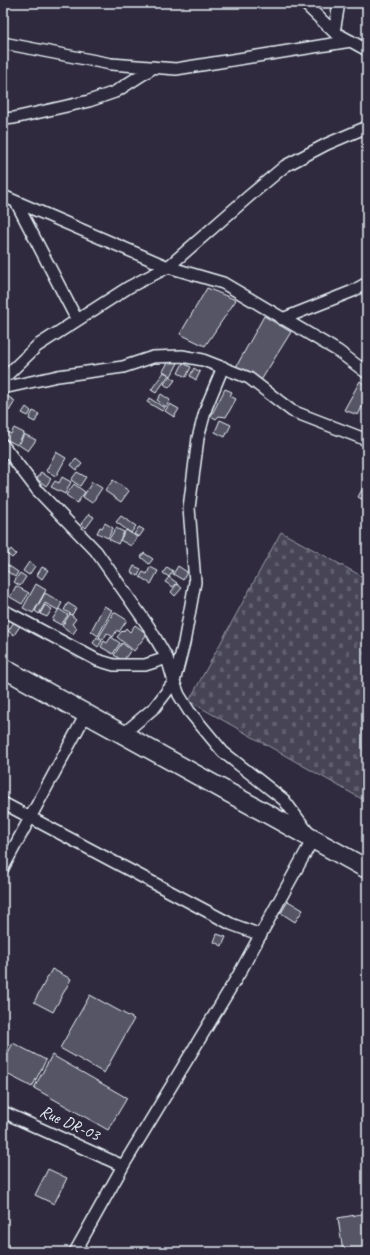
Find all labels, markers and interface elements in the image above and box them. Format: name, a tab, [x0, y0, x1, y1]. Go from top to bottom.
street label: Rue DR-03	[37, 1100, 105, 1146]

